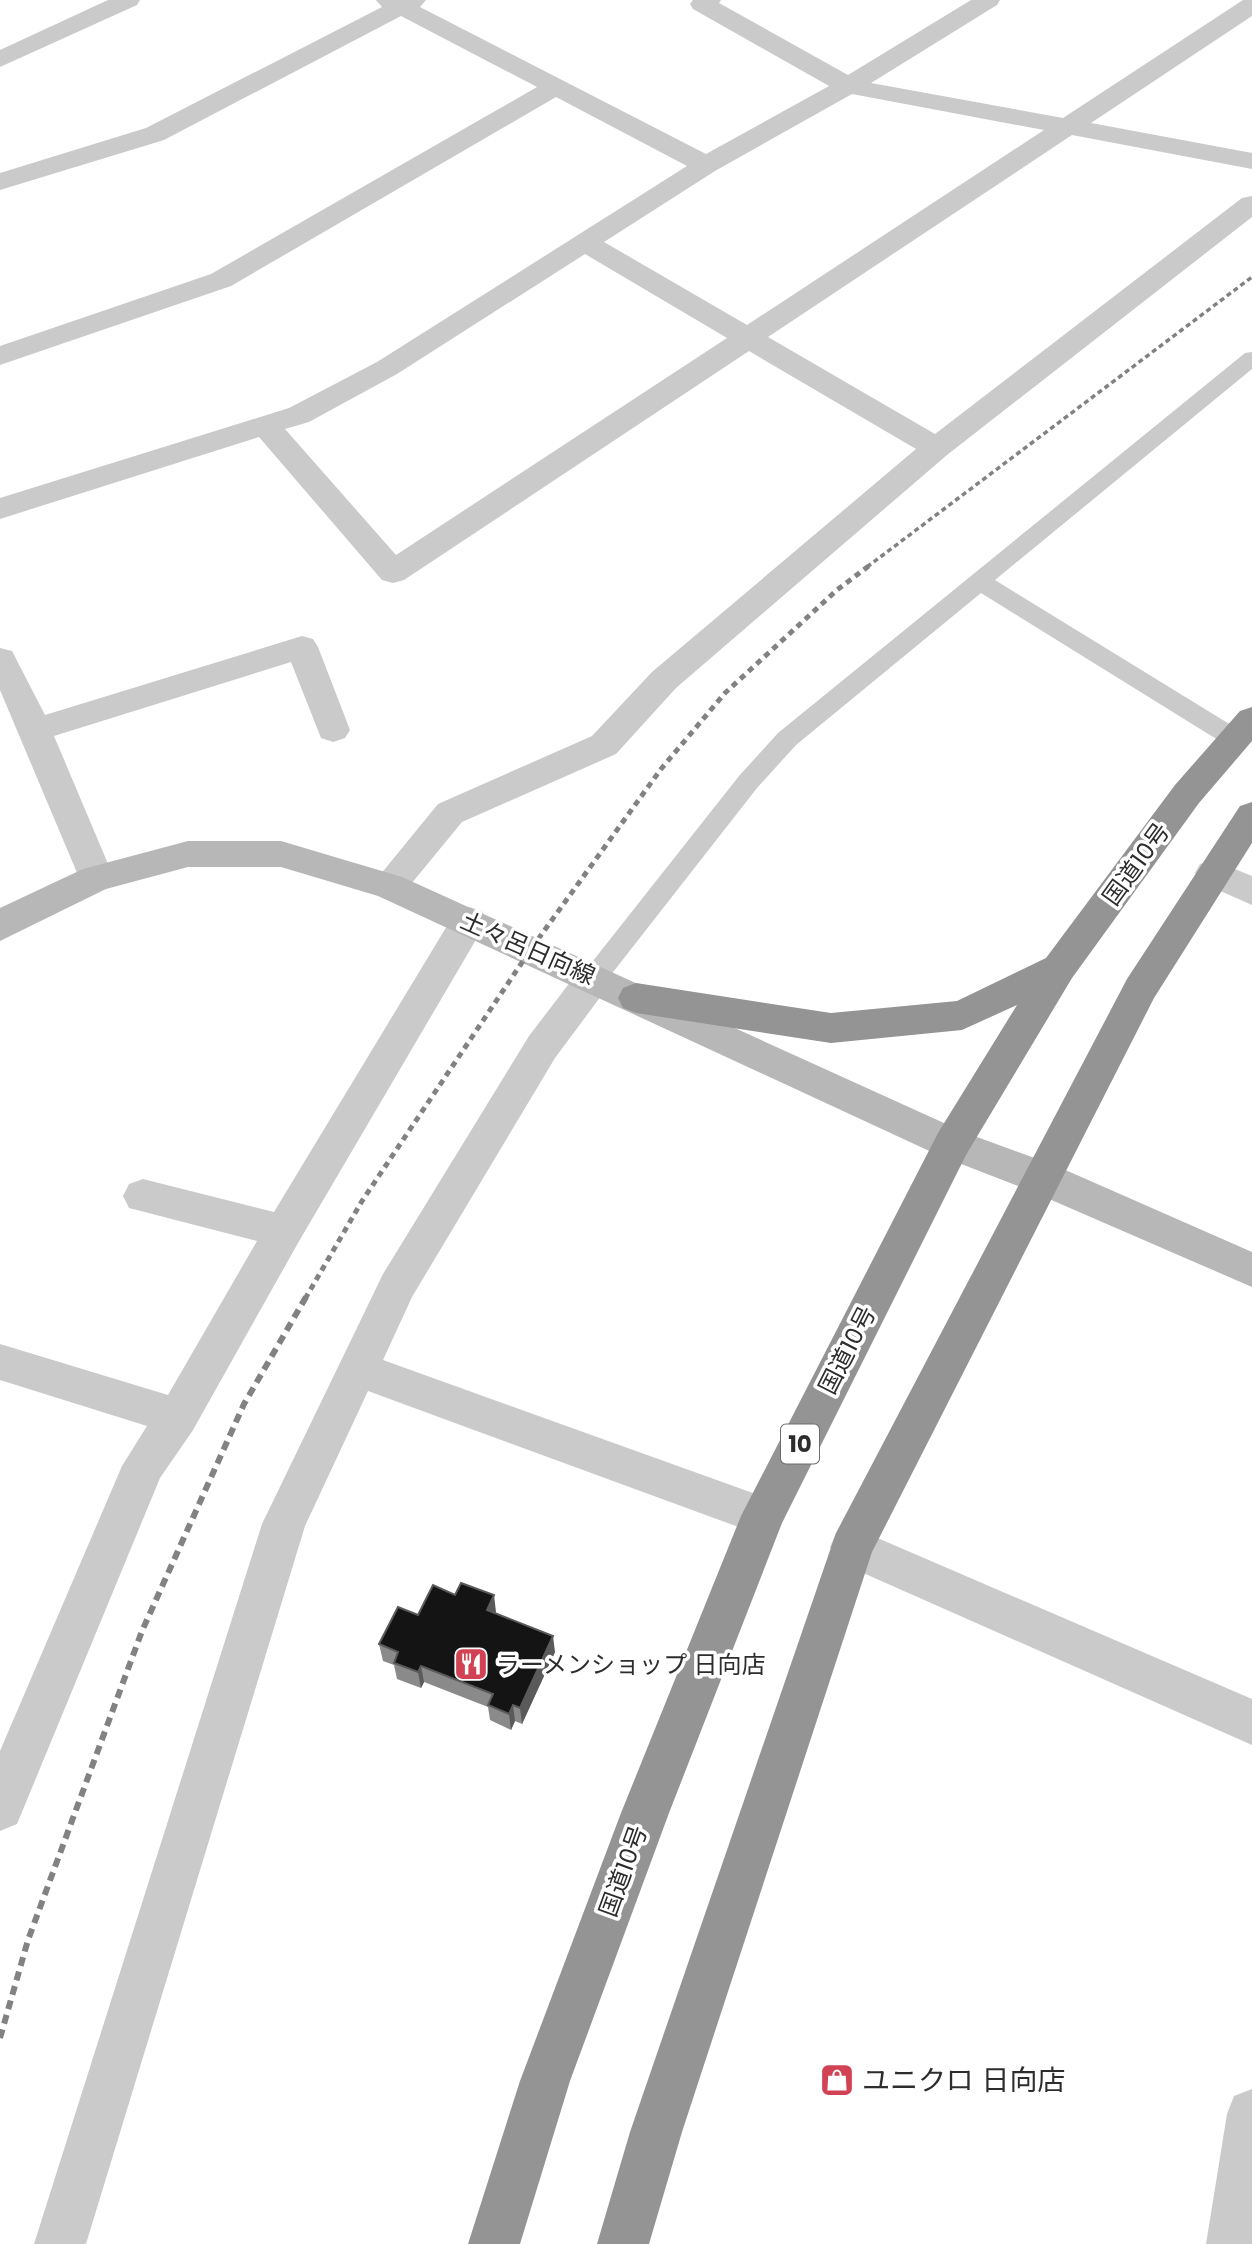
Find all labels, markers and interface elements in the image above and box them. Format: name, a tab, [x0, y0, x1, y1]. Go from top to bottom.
street label: 国道10号	[1095, 816, 1177, 912]
street label: 土々呂日向線	[456, 904, 600, 992]
street label: 国道10号	[811, 1300, 883, 1400]
road number: 10	[781, 1424, 819, 1464]
restaurant icon: ラーメンショップ 日向店	[452, 1645, 490, 1683]
place label: ラーメンショップ 日向店	[496, 1648, 765, 1681]
street label: 国道10号	[591, 1821, 655, 1921]
shop icon: ユニクロ 日向店	[818, 2061, 856, 2099]
place label: ユニクロ 日向店	[862, 2061, 1065, 2100]

